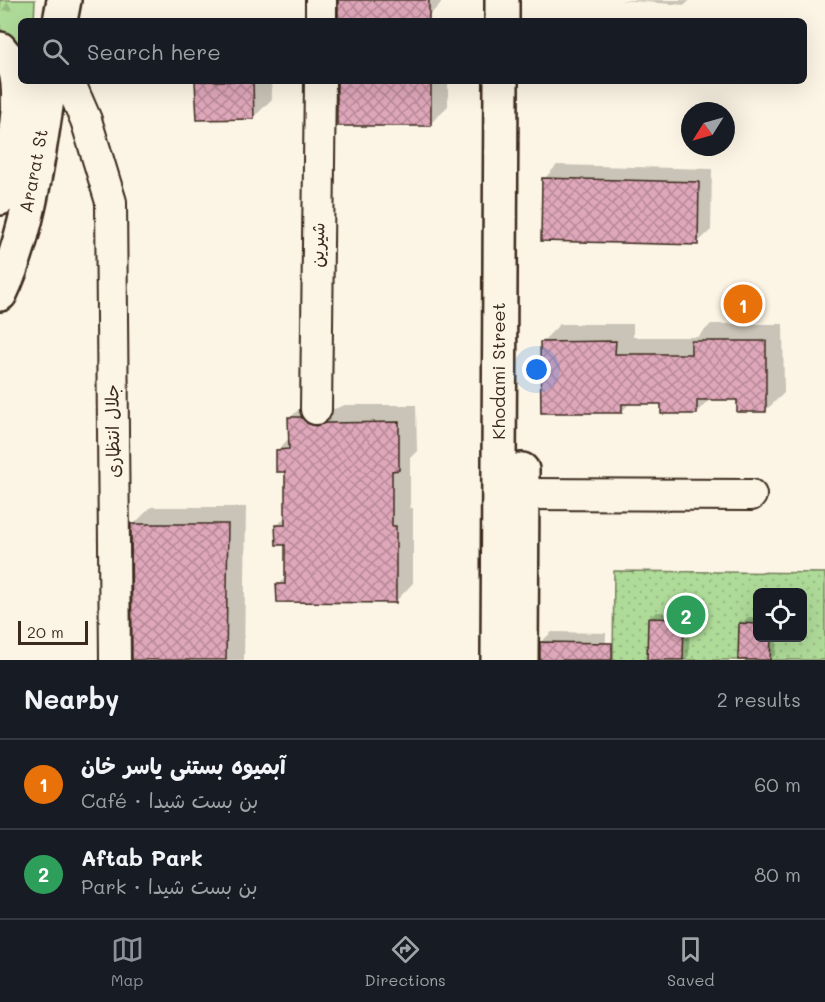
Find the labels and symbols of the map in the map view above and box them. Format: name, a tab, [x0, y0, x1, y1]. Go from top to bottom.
north arrow	[681, 102, 735, 156]
street label: Ararat St	[13, 127, 53, 215]
street label: شیرین	[305, 222, 329, 268]
pin: 1	[724, 282, 762, 326]
street label: Khodami Street	[486, 302, 510, 440]
your location	[522, 355, 551, 384]
street label: جلال انتظاری	[99, 384, 125, 478]
pin: 2	[666, 592, 706, 638]
scale bar	[18, 618, 88, 646]

